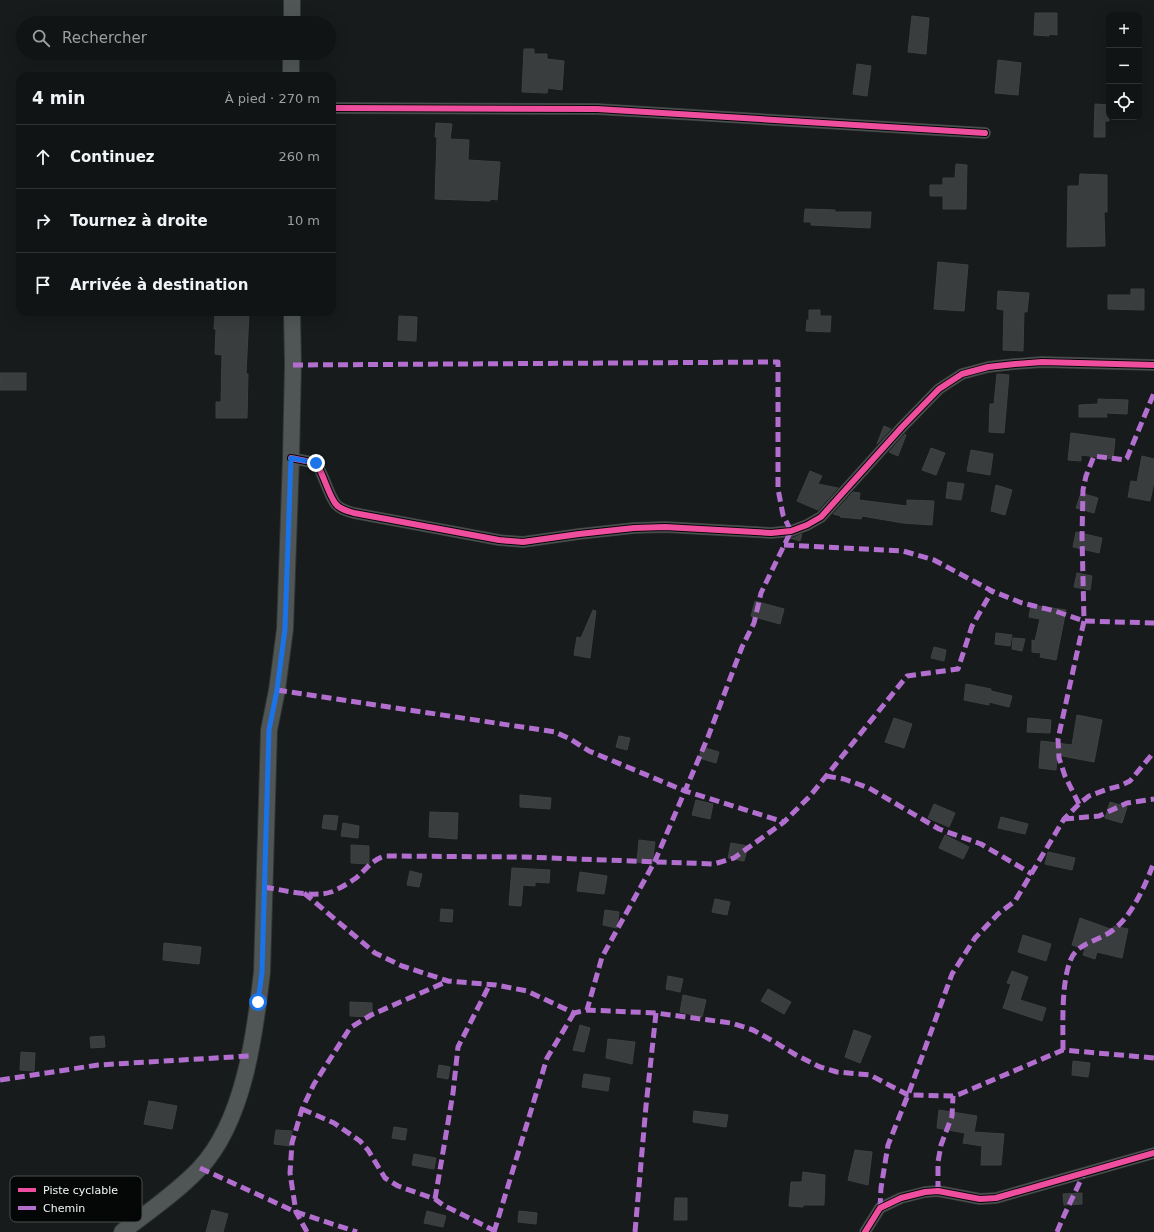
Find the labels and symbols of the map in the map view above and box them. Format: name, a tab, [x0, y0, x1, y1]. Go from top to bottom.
route end	[307, 454, 325, 472]
route start	[249, 993, 267, 1011]
legend	[10, 1176, 142, 1222]
text: Piste cyclable	[43, 1184, 118, 1197]
text: Chemin	[43, 1202, 85, 1215]

